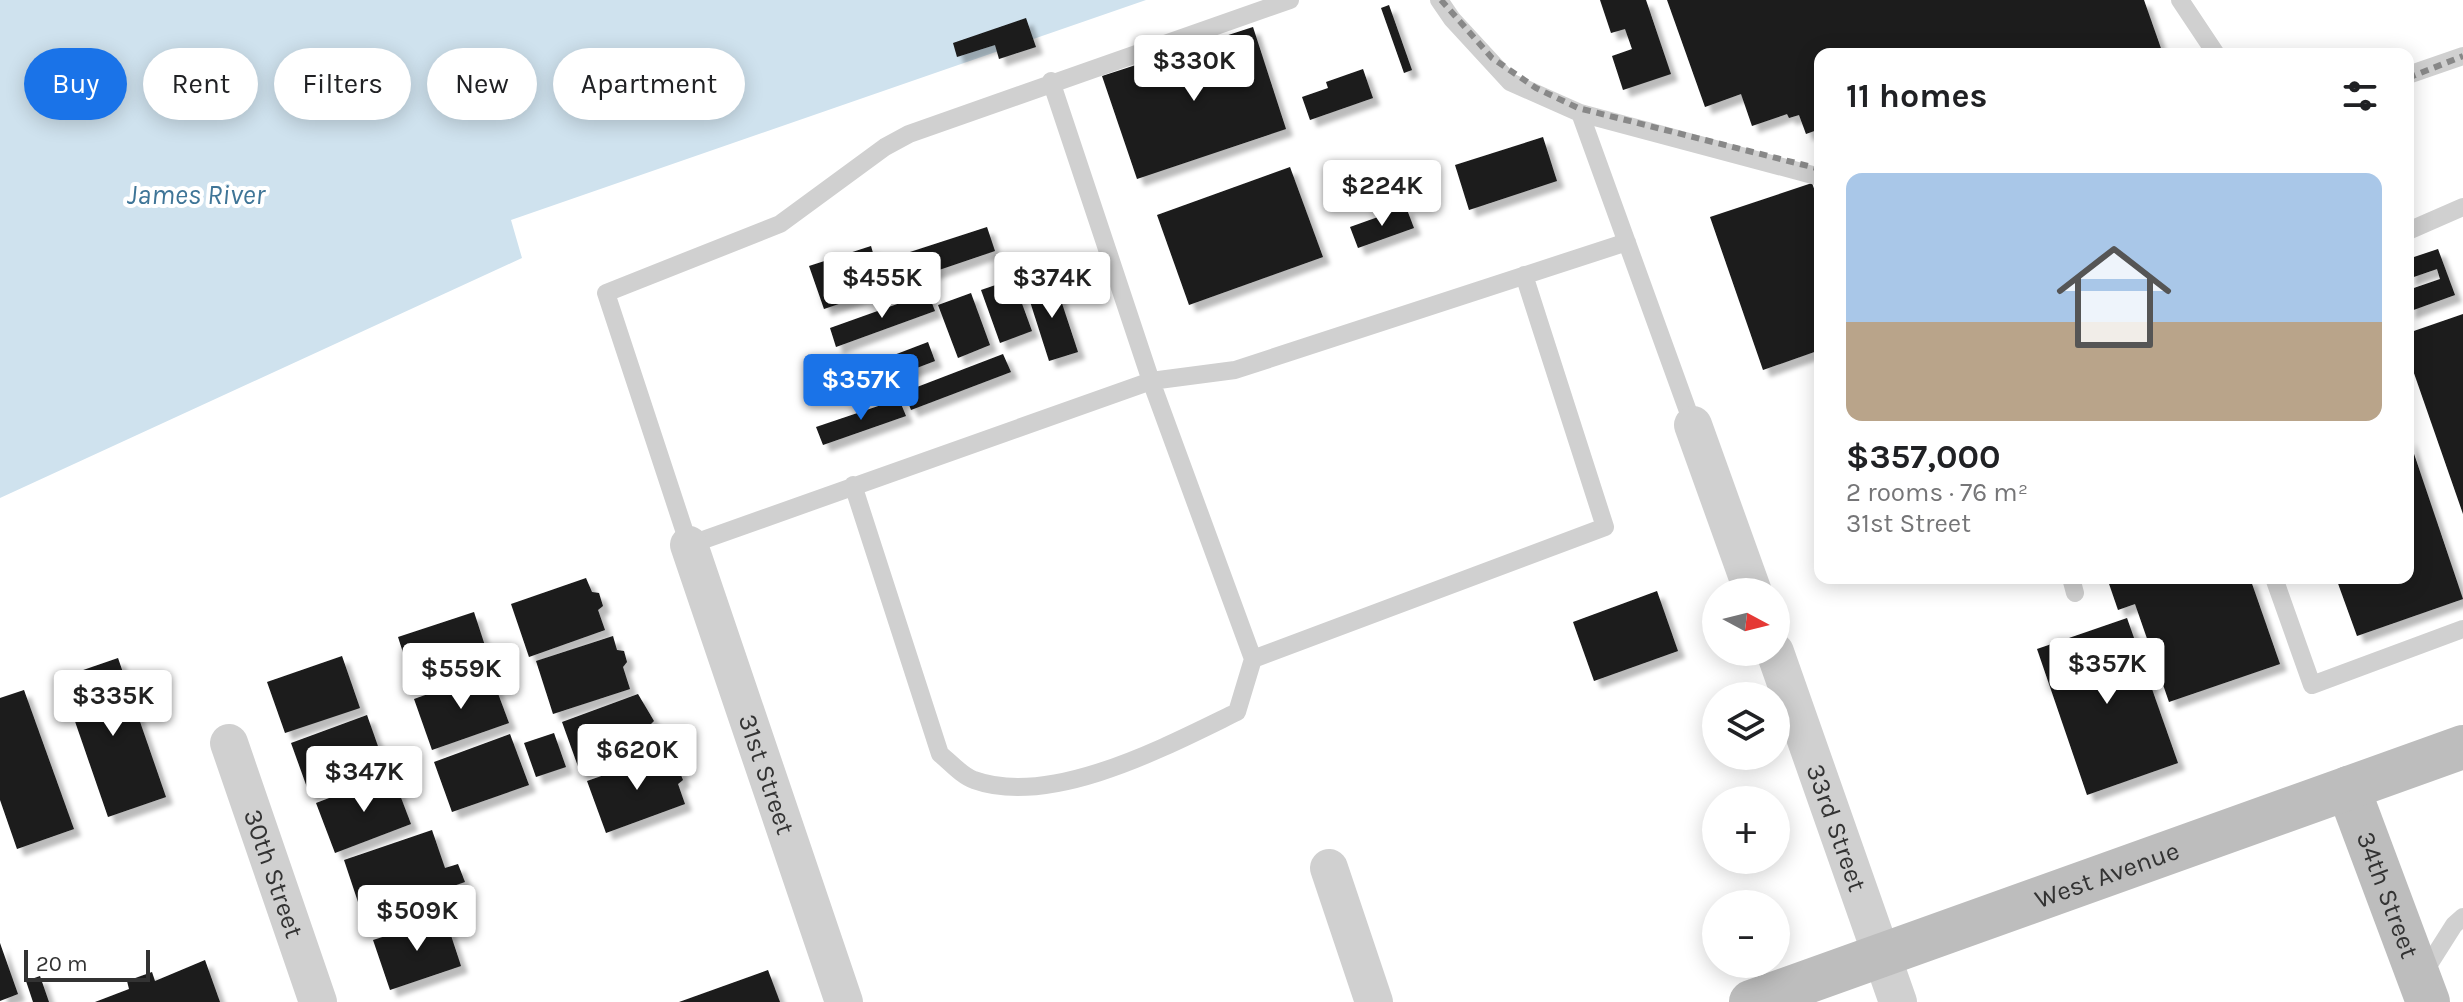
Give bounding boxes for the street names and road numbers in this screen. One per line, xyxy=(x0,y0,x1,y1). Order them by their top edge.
street label: 31st Street xyxy=(732,710,802,839)
street label: 33rd Street xyxy=(1800,760,1873,896)
street label: 30th Street xyxy=(237,805,310,942)
street label: 34th Street xyxy=(2350,827,2426,963)
street label: West Avenue xyxy=(2031,834,2183,915)

